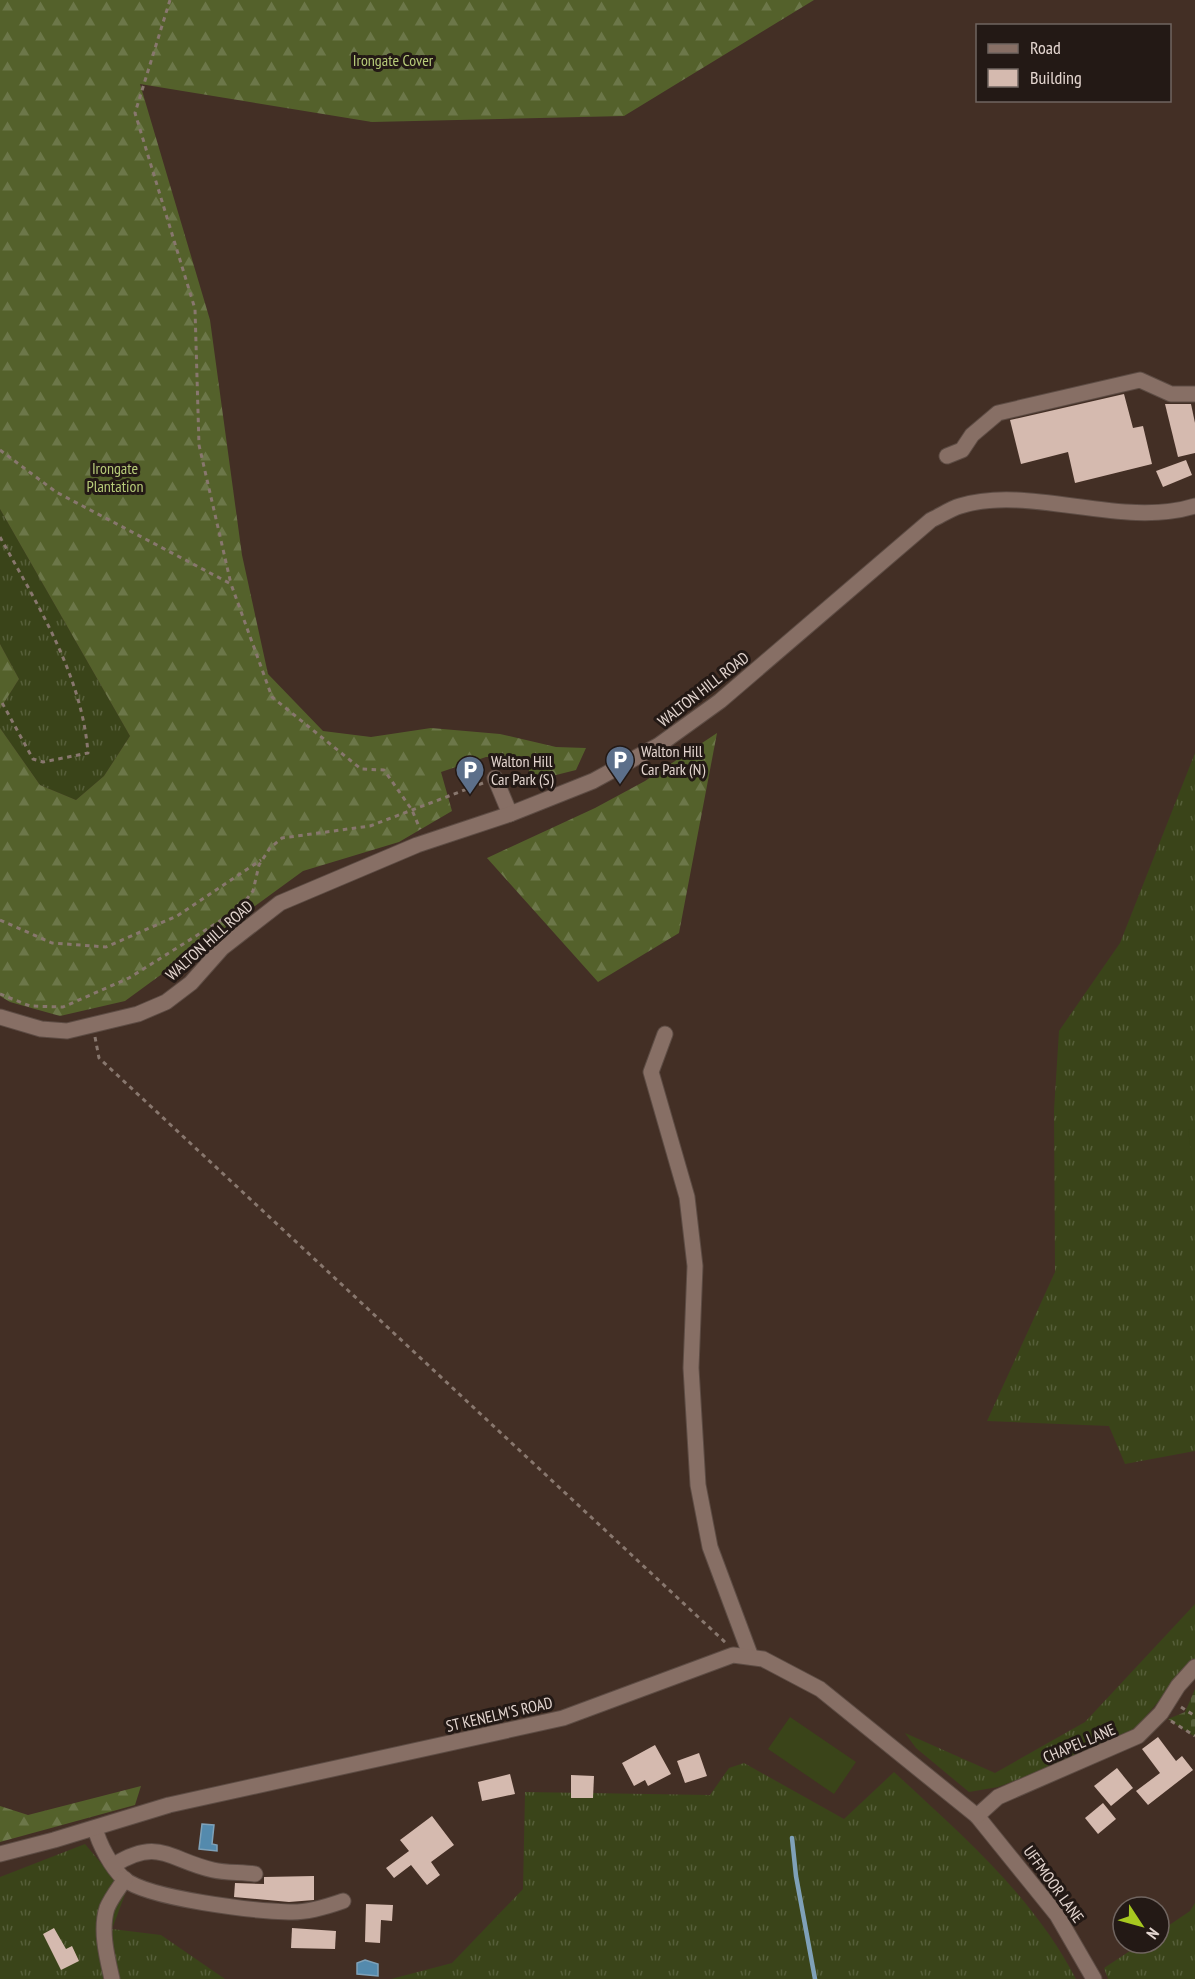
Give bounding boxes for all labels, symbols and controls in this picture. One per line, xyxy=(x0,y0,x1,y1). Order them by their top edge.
legend xyxy=(976,24,1171,102)
text: Road xyxy=(1030,36,1061,59)
park label: Irongate Cover xyxy=(353,50,434,70)
text: Building xyxy=(1030,66,1082,89)
park label: Irongate Plantation xyxy=(87,458,143,496)
street label: WALTON HILL ROAD xyxy=(653,647,753,731)
place label: Walton Hill Car Park (N) xyxy=(641,741,705,779)
parking icon: Walton Hill Car Park (N) xyxy=(604,744,636,786)
place label: Walton Hill Car Park (S) xyxy=(491,751,554,789)
parking icon: Walton Hill Car Park (S) xyxy=(454,754,486,796)
street label: WALTON HILL ROAD xyxy=(161,896,257,984)
street label: ST KENELM'S ROAD xyxy=(444,1692,554,1736)
street label: CHAPEL LANE xyxy=(1040,1719,1118,1767)
street label: UFFMOOR LANE xyxy=(1019,1842,1089,1926)
north arrow xyxy=(1111,1895,1171,1955)
text: N xyxy=(1143,1924,1164,1943)

